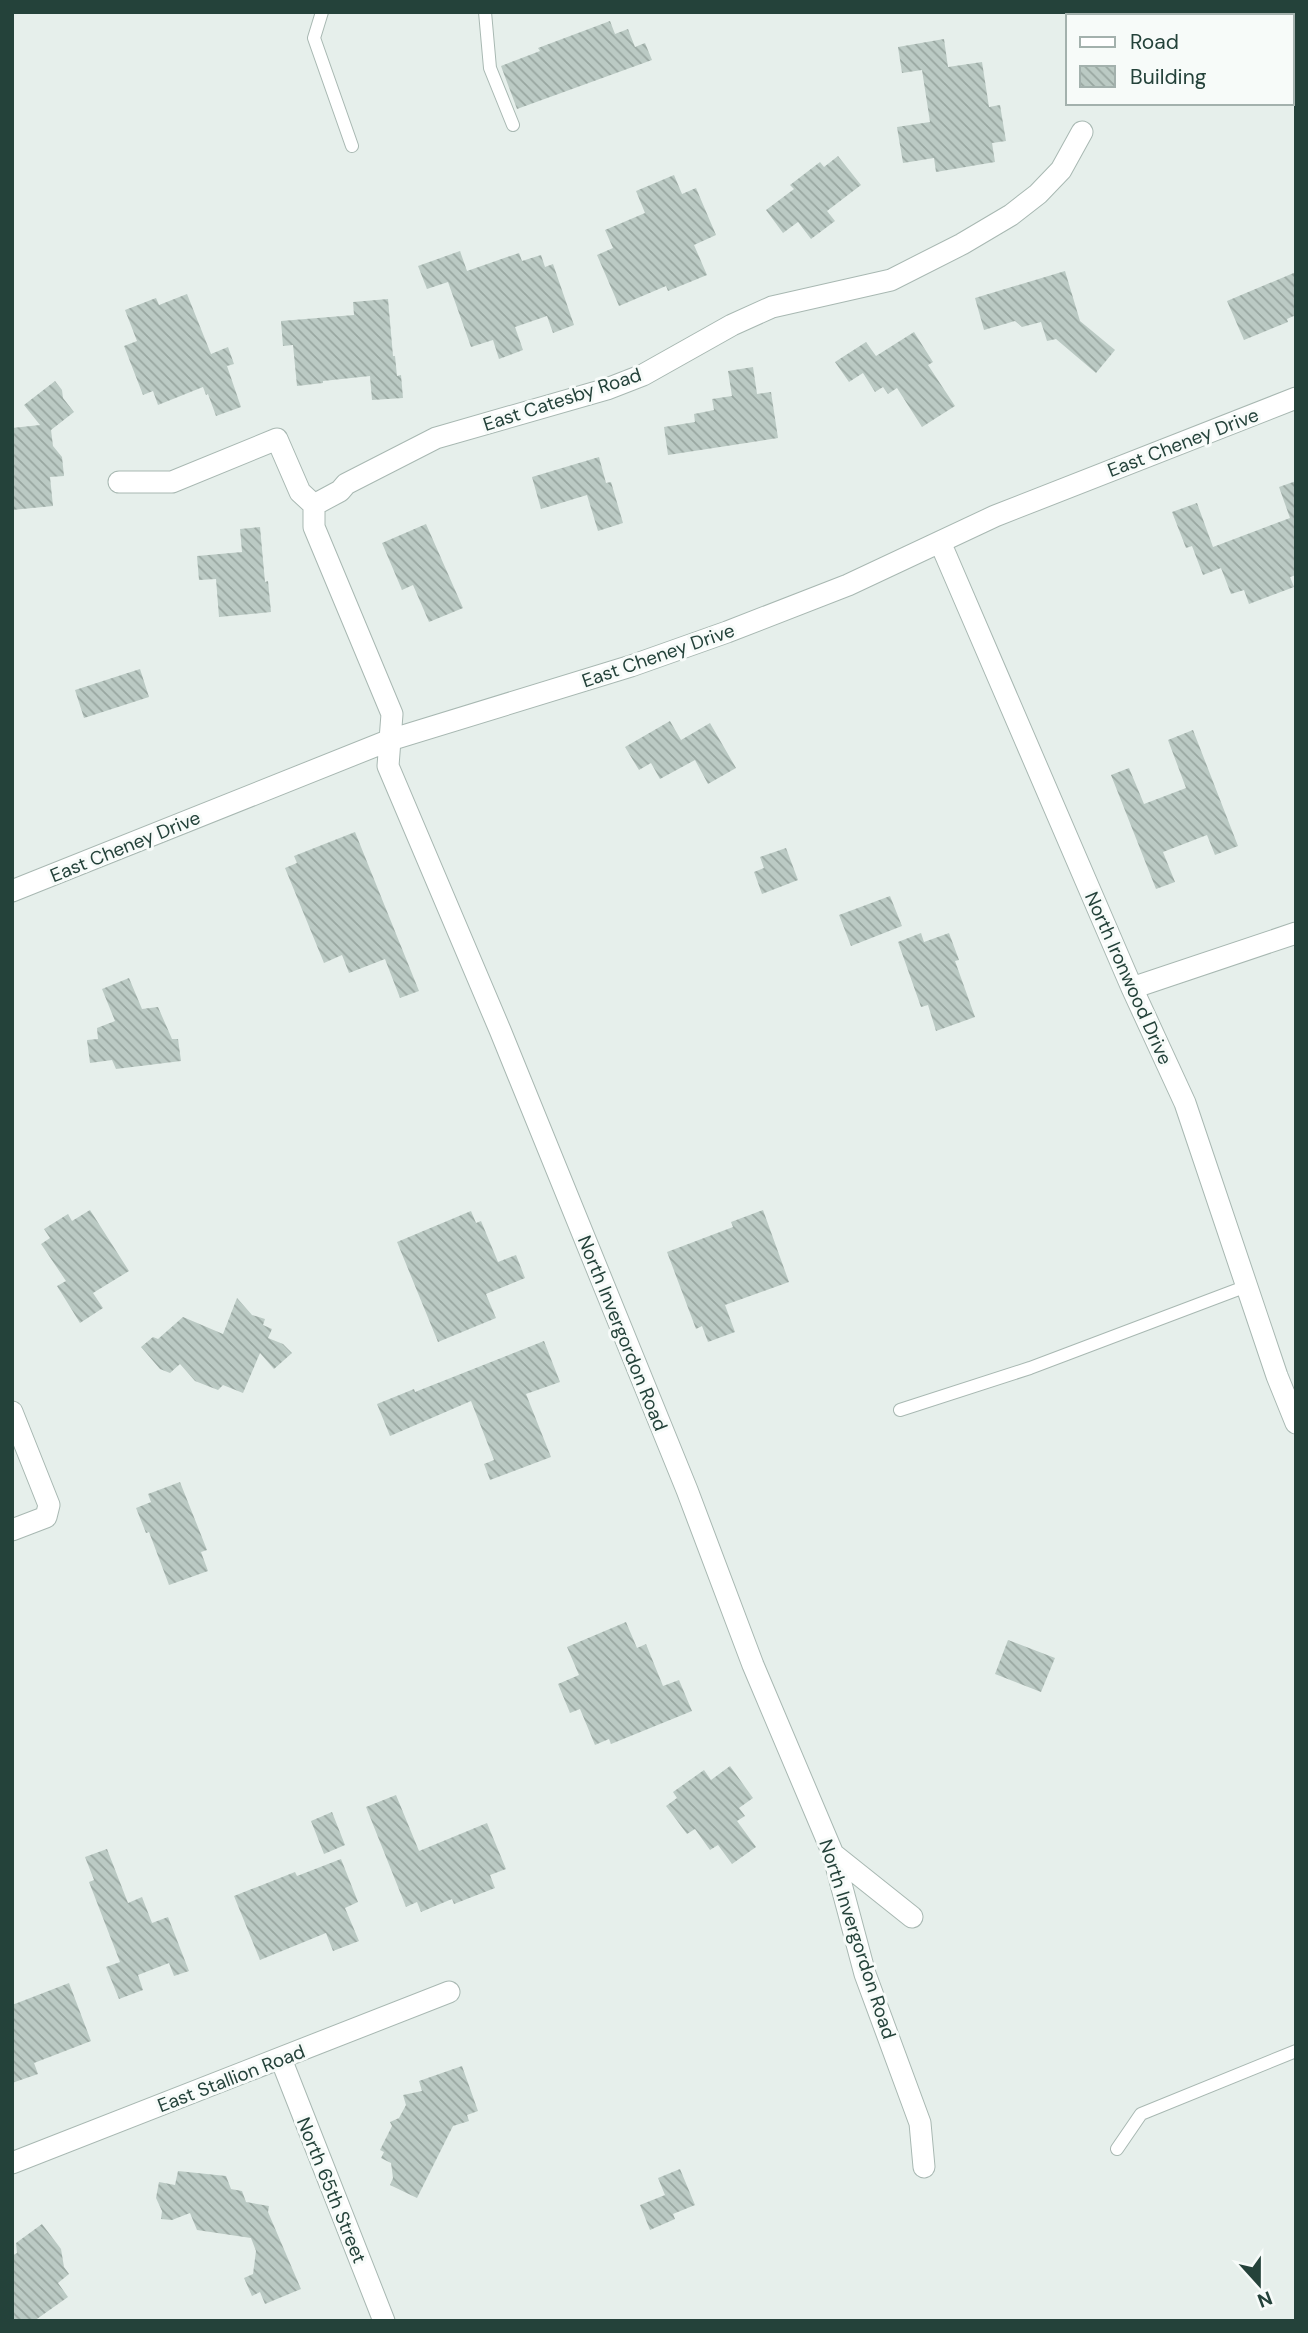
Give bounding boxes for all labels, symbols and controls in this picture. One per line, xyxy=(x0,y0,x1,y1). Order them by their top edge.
legend xyxy=(1066,14,1294,105)
text: Road xyxy=(1130,28,1179,56)
text: Building xyxy=(1130,63,1207,91)
street label: East Catesby Road xyxy=(480,362,644,437)
street label: East Cheney Drive xyxy=(1104,402,1262,483)
street label: East Cheney Drive xyxy=(578,618,738,693)
street label: East Cheney Drive xyxy=(46,805,204,888)
street label: North Ironwood Drive xyxy=(1079,888,1178,1069)
street label: North Invergordon Road xyxy=(572,1232,673,1435)
street label: North Invergordon Road xyxy=(813,1836,902,2042)
street label: East Stallion Road xyxy=(154,2039,308,2118)
street label: North 65th Street xyxy=(291,2114,372,2267)
north arrow xyxy=(1224,2249,1294,2319)
text: N xyxy=(1254,2285,1276,2314)

